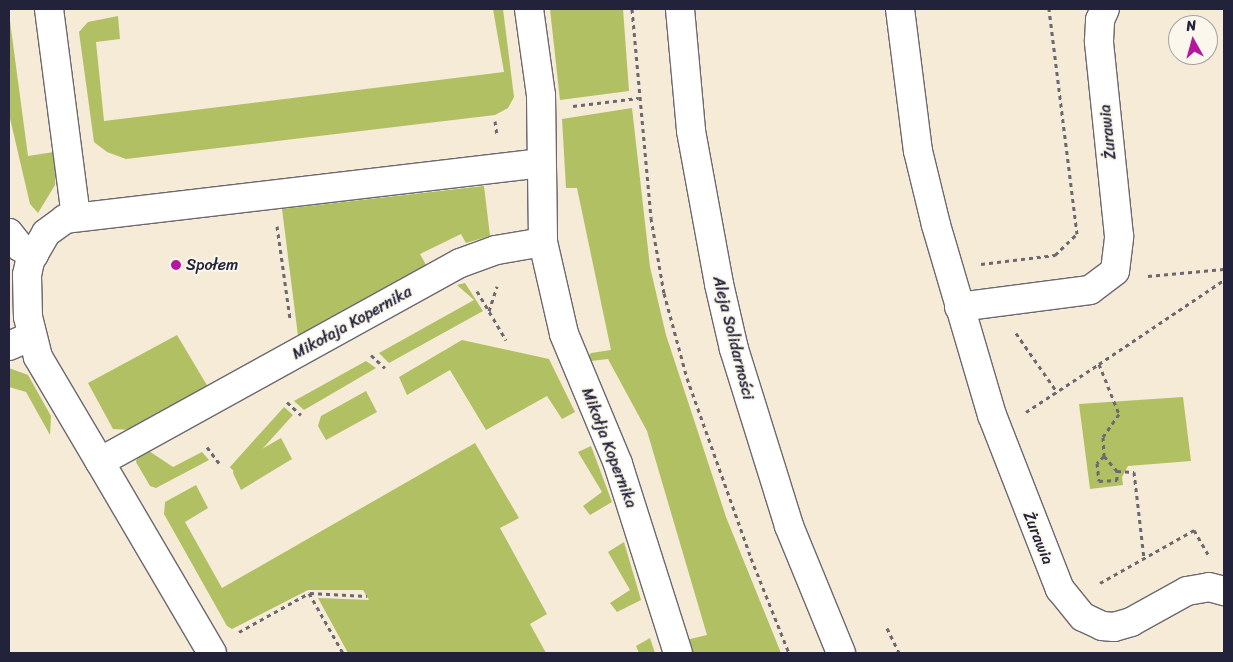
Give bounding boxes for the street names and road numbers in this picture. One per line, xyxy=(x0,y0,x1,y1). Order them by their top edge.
street label: Żurawia xyxy=(1096,103,1120,161)
street label: Aleja Solidarności xyxy=(708,274,758,402)
street label: Mikołaja Kopernika xyxy=(288,282,416,364)
street label: Mikołja Kopernika xyxy=(577,385,641,511)
street label: Żurawia xyxy=(1019,509,1057,567)

